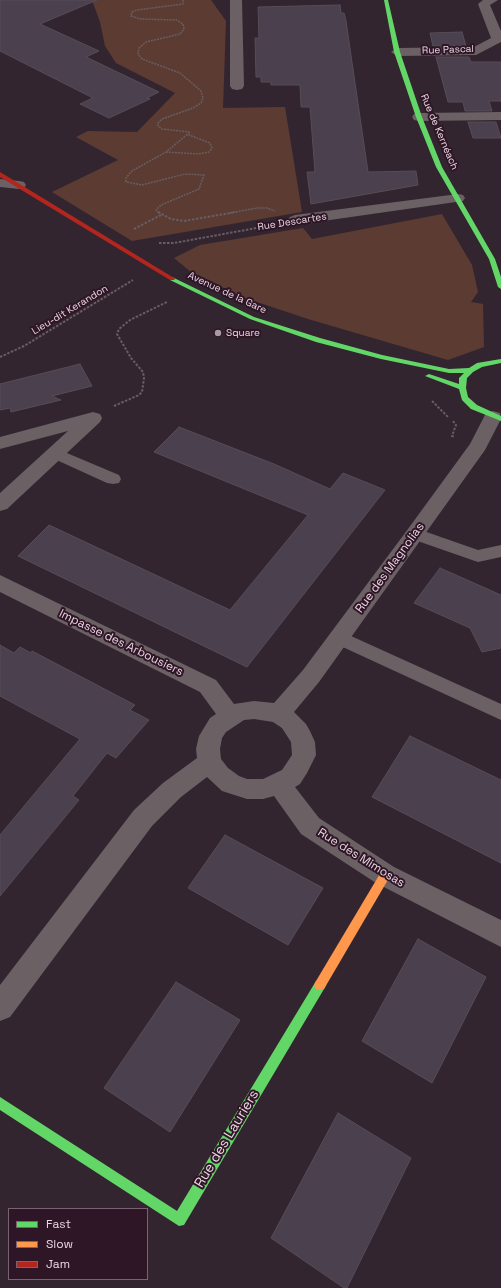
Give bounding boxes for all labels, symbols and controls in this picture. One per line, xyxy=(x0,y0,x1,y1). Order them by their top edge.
street label: Rue Pascal xyxy=(422,43,474,57)
street label: Rue de Kernéach xyxy=(418,92,460,172)
street label: Rue Descartes xyxy=(257,211,327,233)
street label: Avenue de la Gare xyxy=(186,270,268,316)
street label: Lieu-dit Kerandon xyxy=(30,283,110,337)
place label: Square xyxy=(226,327,260,339)
marker: Square xyxy=(213,328,223,338)
street label: Rue des Magnolias xyxy=(352,520,428,616)
street label: Impasse des Arbousiers xyxy=(56,607,186,679)
street label: Rue des Mimosas xyxy=(315,825,407,891)
street label: Rue des Lauriers xyxy=(191,1087,263,1191)
legend xyxy=(8,1208,148,1280)
text: Fast xyxy=(46,1216,71,1232)
text: Slow xyxy=(46,1236,73,1252)
text: Jam xyxy=(46,1256,70,1272)

